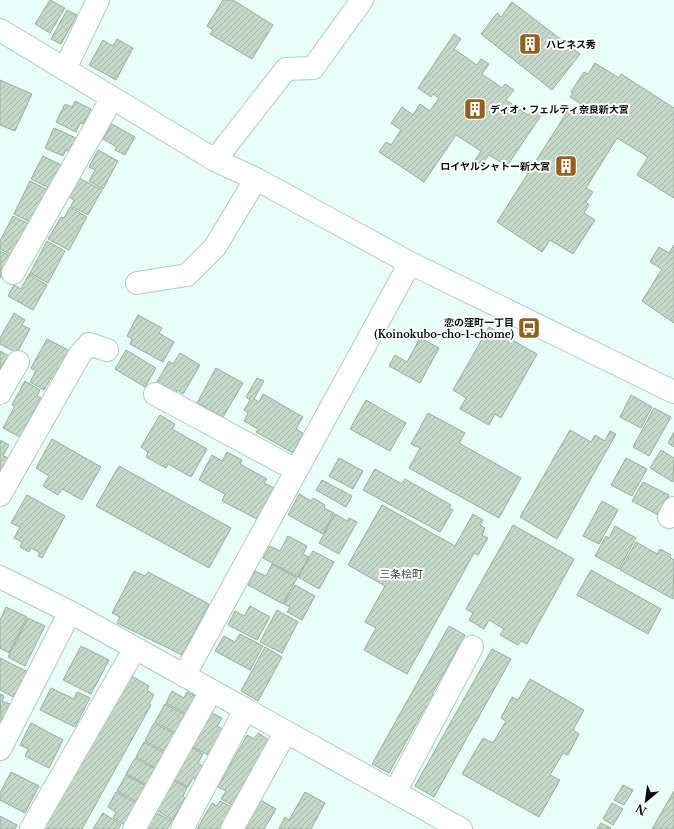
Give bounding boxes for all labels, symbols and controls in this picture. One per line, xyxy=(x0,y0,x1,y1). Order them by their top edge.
building icon: ハピネス秀 xyxy=(517,31,543,57)
place label: ハピネス秀 xyxy=(546,38,596,51)
building icon: ディオ・フェルティ奈良新大宮 xyxy=(462,96,488,122)
place label: ディオ・フェルティ奈良新大宮 xyxy=(490,103,629,116)
building icon: ロイヤルシャトー新大宮 xyxy=(553,153,579,179)
place label: ロイヤルシャトー新大宮 xyxy=(440,160,550,173)
bus stop icon: 恋の窪町一丁目 (Koinokubo-cho-1-chome) xyxy=(516,315,542,341)
place label: 恋の窪町一丁目 (Koinokubo-cho-1-chome) xyxy=(374,316,515,341)
district label: 三条桧町 xyxy=(379,567,423,581)
north arrow xyxy=(626,781,666,821)
text: N xyxy=(633,801,649,818)

